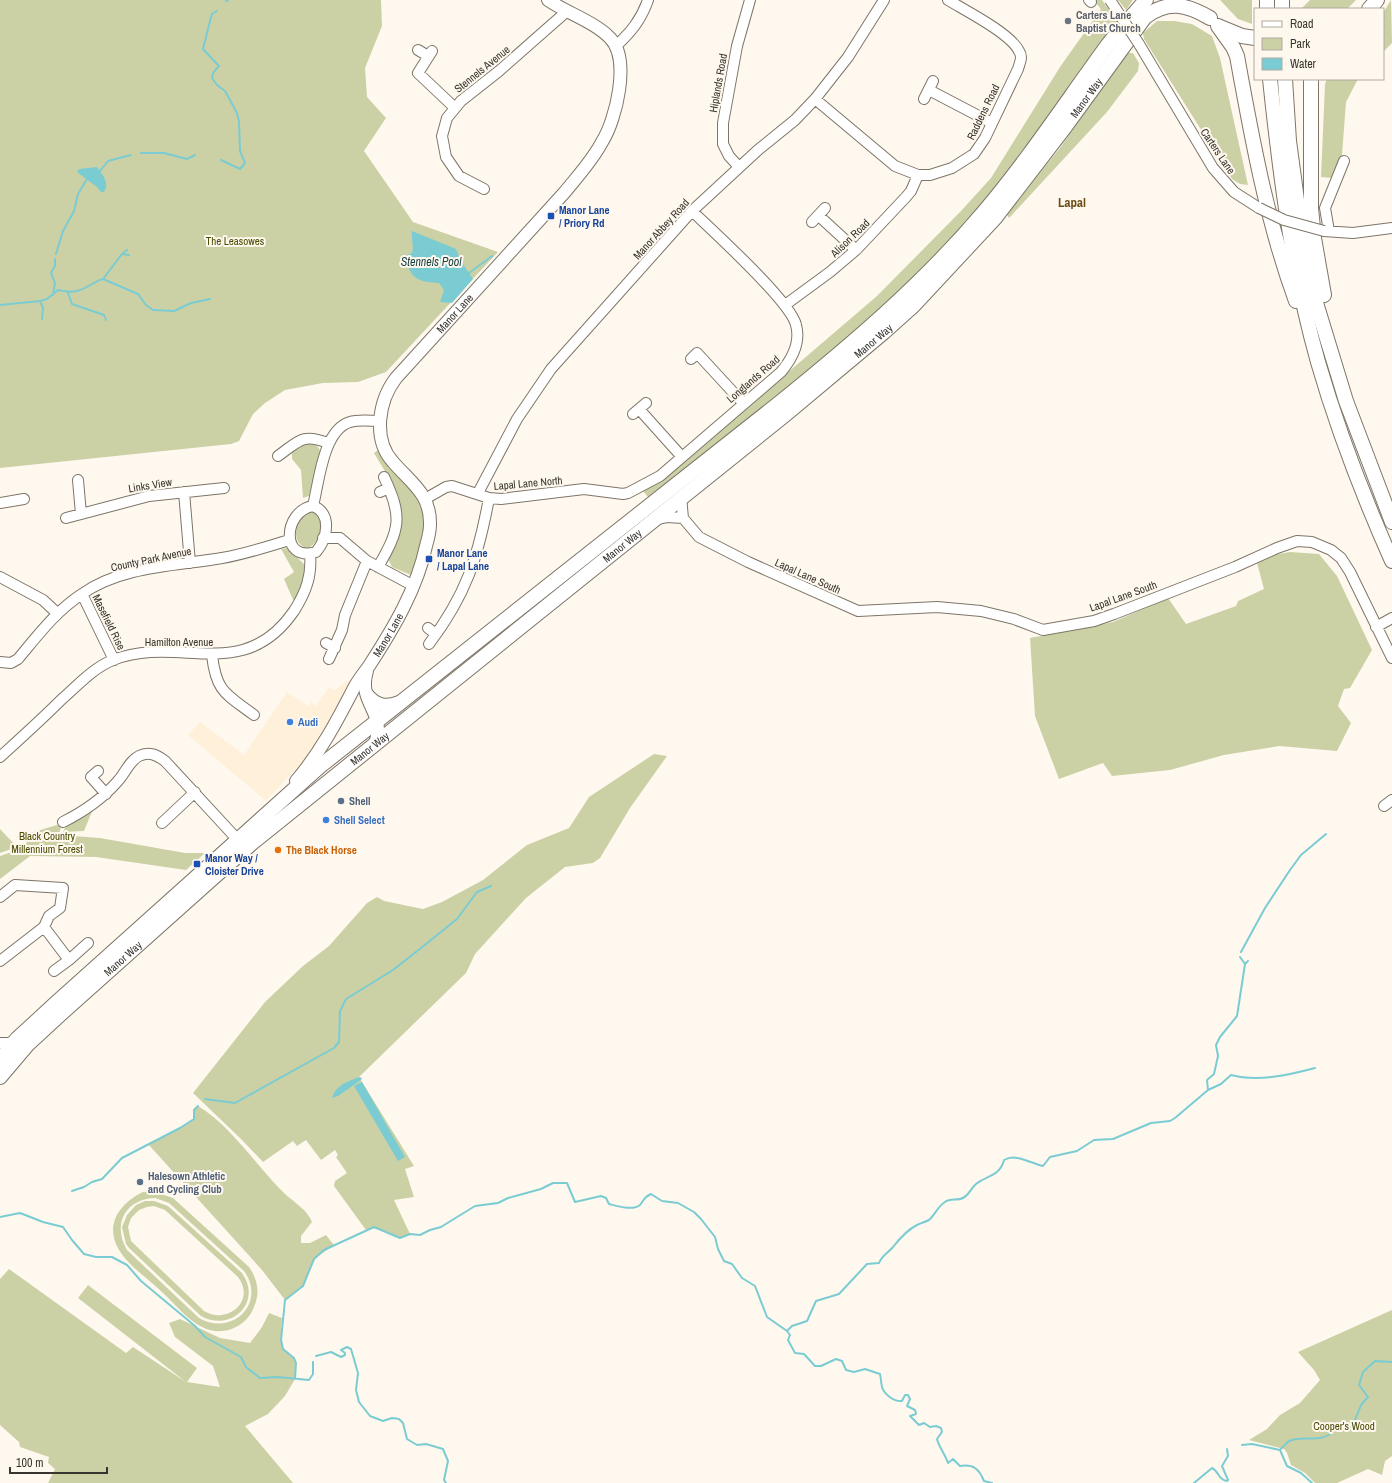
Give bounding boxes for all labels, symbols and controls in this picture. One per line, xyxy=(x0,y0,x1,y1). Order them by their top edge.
place label: Carters Lane Baptist Church xyxy=(1076,8,1141,35)
legend xyxy=(1254,8,1384,80)
marker: Carters Lane Baptist Church xyxy=(1063,16,1073,26)
text: Road xyxy=(1290,16,1314,32)
text: Park xyxy=(1290,36,1310,52)
street label: Stennels Avenue xyxy=(451,42,513,96)
street label: Hiplands Road xyxy=(706,52,730,114)
text: Water xyxy=(1290,56,1317,72)
street label: Manor Way xyxy=(1067,75,1106,121)
street label: Raddens Road xyxy=(964,82,1002,142)
street label: Carters Lane xyxy=(1198,125,1238,177)
district label: Lapal xyxy=(1058,194,1086,211)
street label: Manor Abbey Road xyxy=(630,196,692,262)
place label: Manor Lane / Priory Rd xyxy=(559,203,610,230)
marker: Manor Lane / Priory Rd xyxy=(546,211,556,221)
street label: Alison Road xyxy=(827,216,873,261)
park label: The Leasowes xyxy=(206,234,265,248)
water label: Stennels Pool xyxy=(401,254,462,270)
street label: Manor Lane xyxy=(433,291,476,336)
street label: Manor Way xyxy=(851,320,896,361)
street label: Longlands Road xyxy=(724,352,782,406)
street label: Lapal Lane North xyxy=(493,473,563,493)
street label: Links View xyxy=(127,475,173,495)
street label: Manor Way xyxy=(600,526,645,565)
street label: County Park Avenue xyxy=(109,544,193,574)
place label: Manor Lane / Lapal Lane xyxy=(437,546,489,573)
marker: Manor Lane / Lapal Lane xyxy=(424,554,434,564)
street label: Lapal Lane South xyxy=(773,555,843,597)
street label: Lapal Lane South xyxy=(1087,577,1159,615)
street label: Masefield Rise xyxy=(90,592,128,652)
street label: Manor Lane xyxy=(370,611,406,659)
street label: Hamilton Avenue xyxy=(145,635,213,649)
place label: Audi xyxy=(298,715,318,729)
marker: Audi xyxy=(285,717,295,727)
street label: Manor Way xyxy=(347,728,392,768)
place label: Shell xyxy=(349,794,371,808)
marker: Shell xyxy=(336,796,346,806)
place label: Shell Select xyxy=(334,813,385,827)
marker: Shell Select xyxy=(321,815,331,825)
park label: Black Country Millennium Forest xyxy=(11,829,83,856)
place label: The Black Horse xyxy=(286,843,357,857)
marker: The Black Horse xyxy=(273,845,283,855)
place label: Manor Way / Cloister Drive xyxy=(205,851,264,878)
marker: Manor Way / Cloister Drive xyxy=(192,859,202,869)
street label: Manor Way xyxy=(101,938,145,979)
place label: Halesown Athletic and Cycling Club xyxy=(148,1169,225,1196)
marker: Halesown Athletic and Cycling Club xyxy=(135,1177,145,1187)
park label: Cooper's Wood xyxy=(1313,1419,1375,1433)
scale bar xyxy=(10,1449,107,1475)
text: 100 m xyxy=(16,1455,43,1471)

